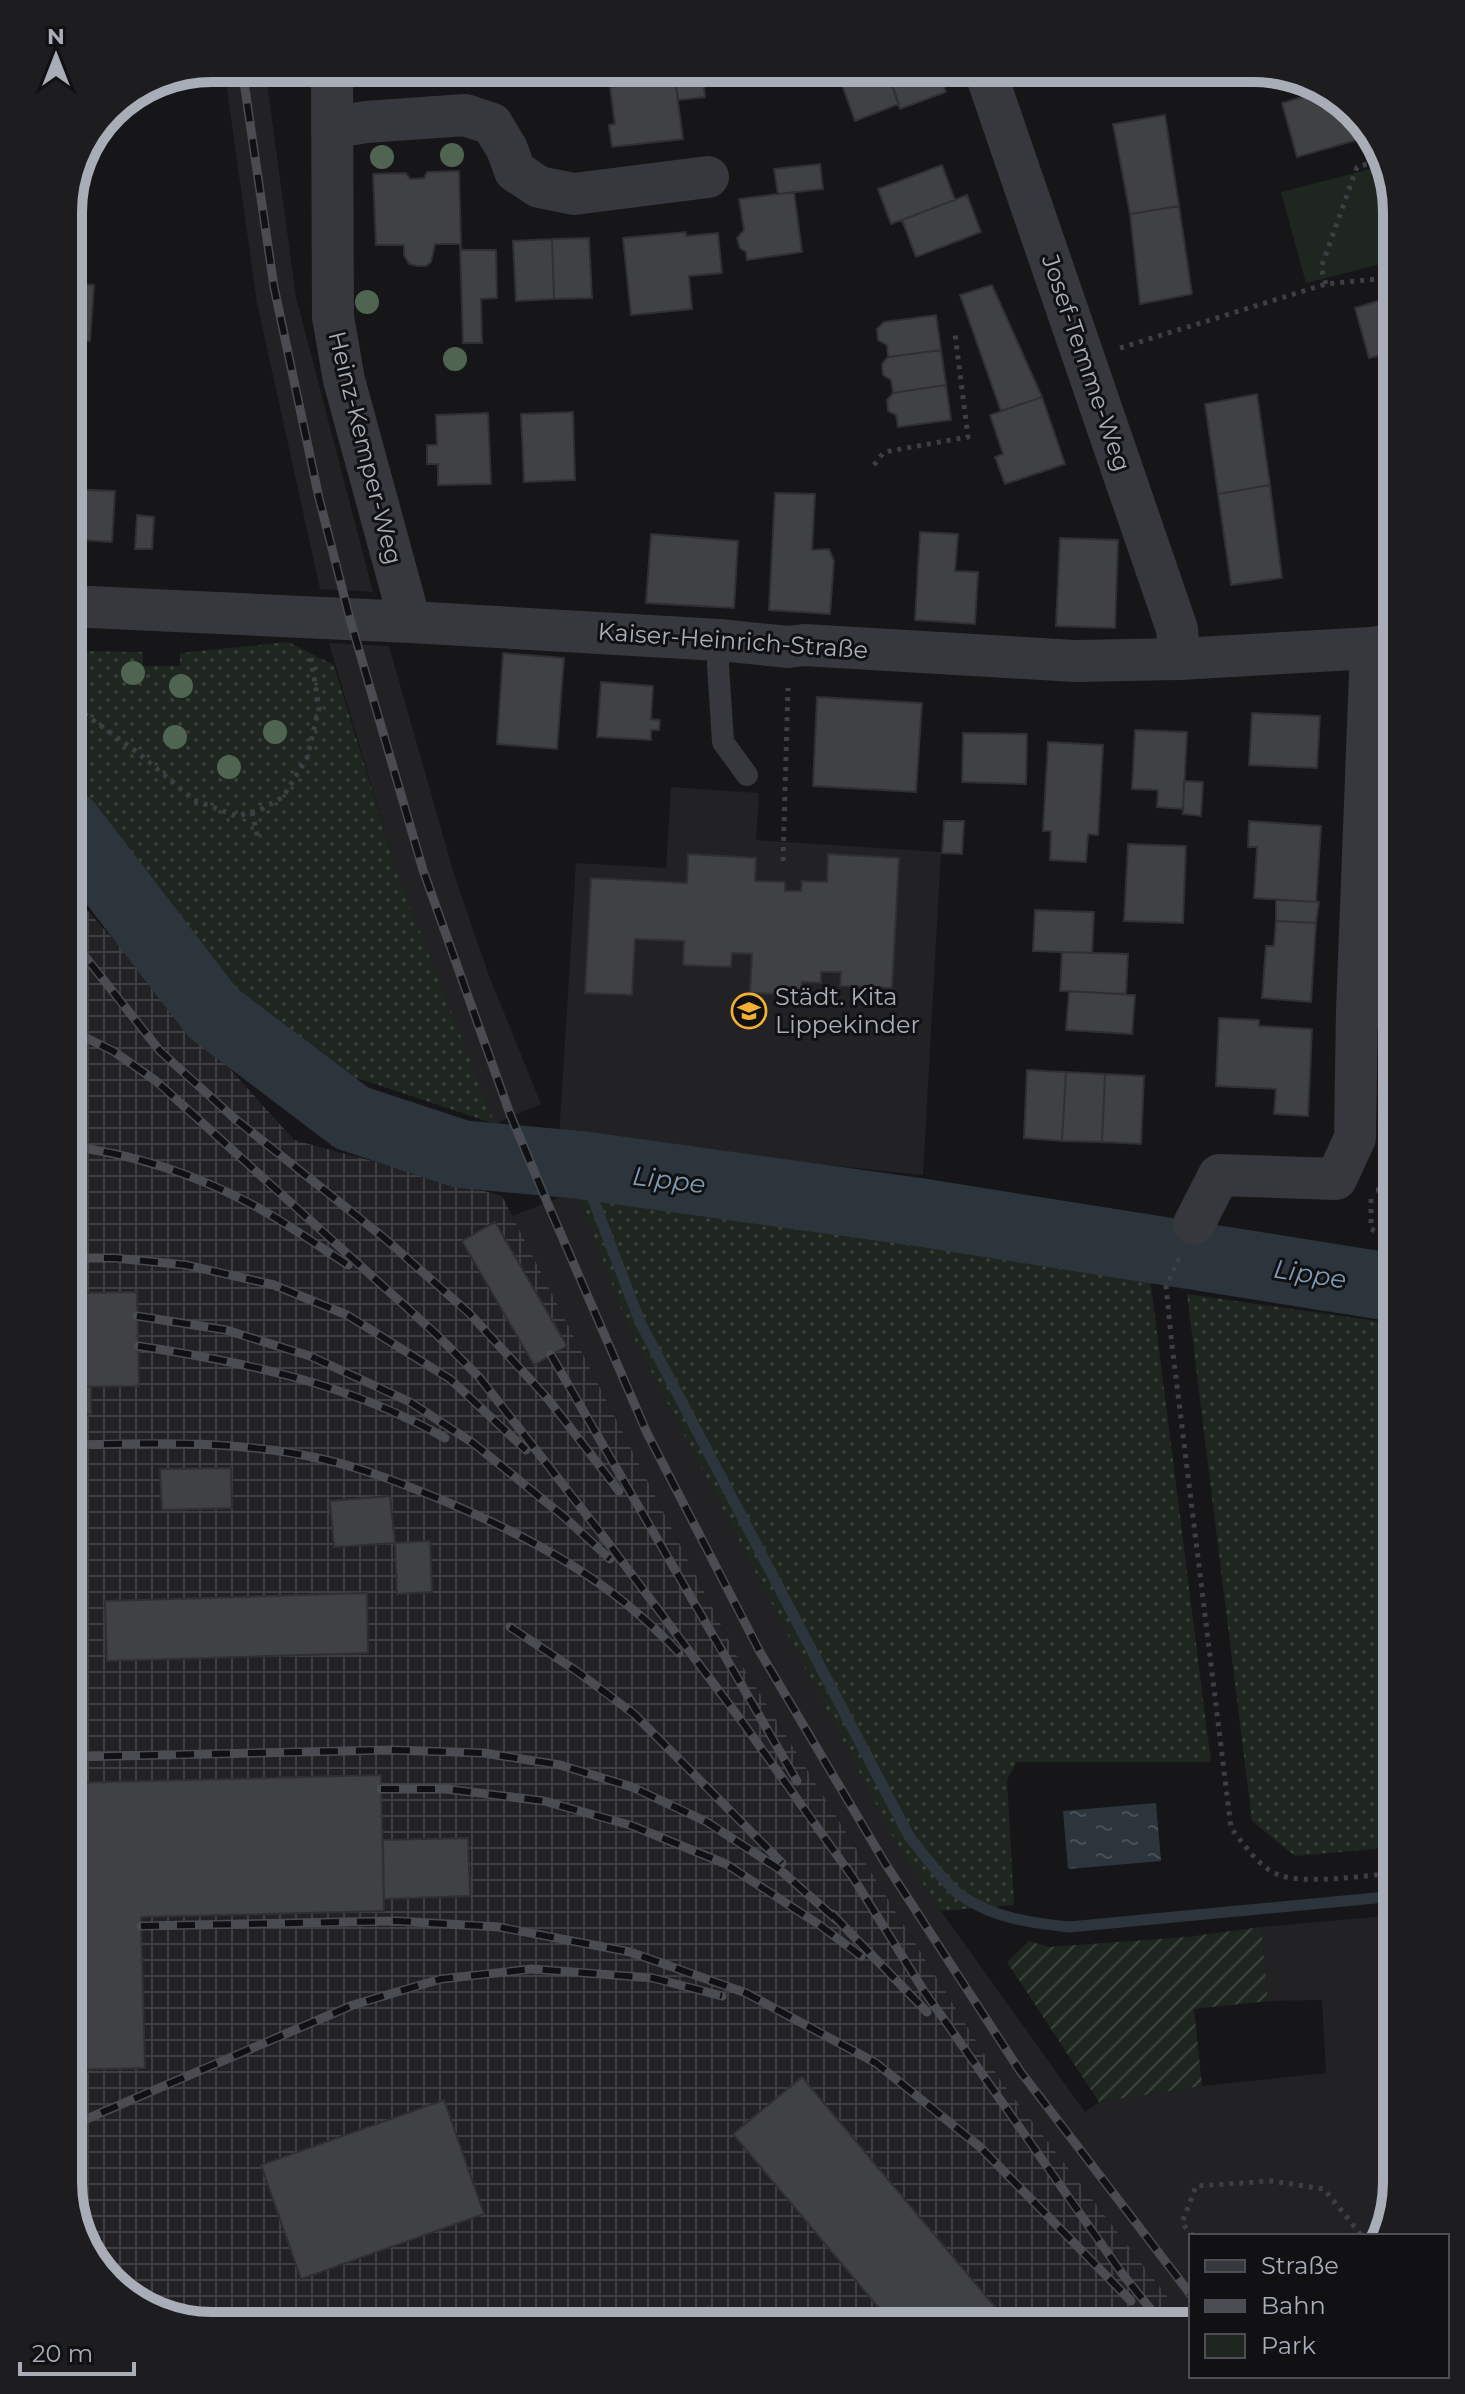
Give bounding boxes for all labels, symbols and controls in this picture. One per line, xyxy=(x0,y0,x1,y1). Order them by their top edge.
north arrow xyxy=(16,16,96,96)
text: N xyxy=(47,23,65,50)
street label: Josef-Temme-Weg xyxy=(1035,250,1137,475)
street label: Heinz-Kemper-Weg xyxy=(322,328,408,567)
street label: Kaiser-Heinrich-Straße xyxy=(597,617,869,664)
place label: Städt. Kita Lippekinder xyxy=(775,982,920,1039)
school or university icon: Städt. Kita Lippekinder xyxy=(730,992,768,1030)
water label: Lippe xyxy=(631,1160,707,1200)
water label: Lippe xyxy=(1271,1252,1349,1296)
legend xyxy=(1189,2234,1449,2378)
text: Straße xyxy=(1261,2251,1339,2280)
text: Bahn xyxy=(1261,2291,1326,2320)
scale bar xyxy=(20,2326,134,2376)
text: Park xyxy=(1261,2331,1316,2360)
text: 20 m xyxy=(32,2339,93,2368)

